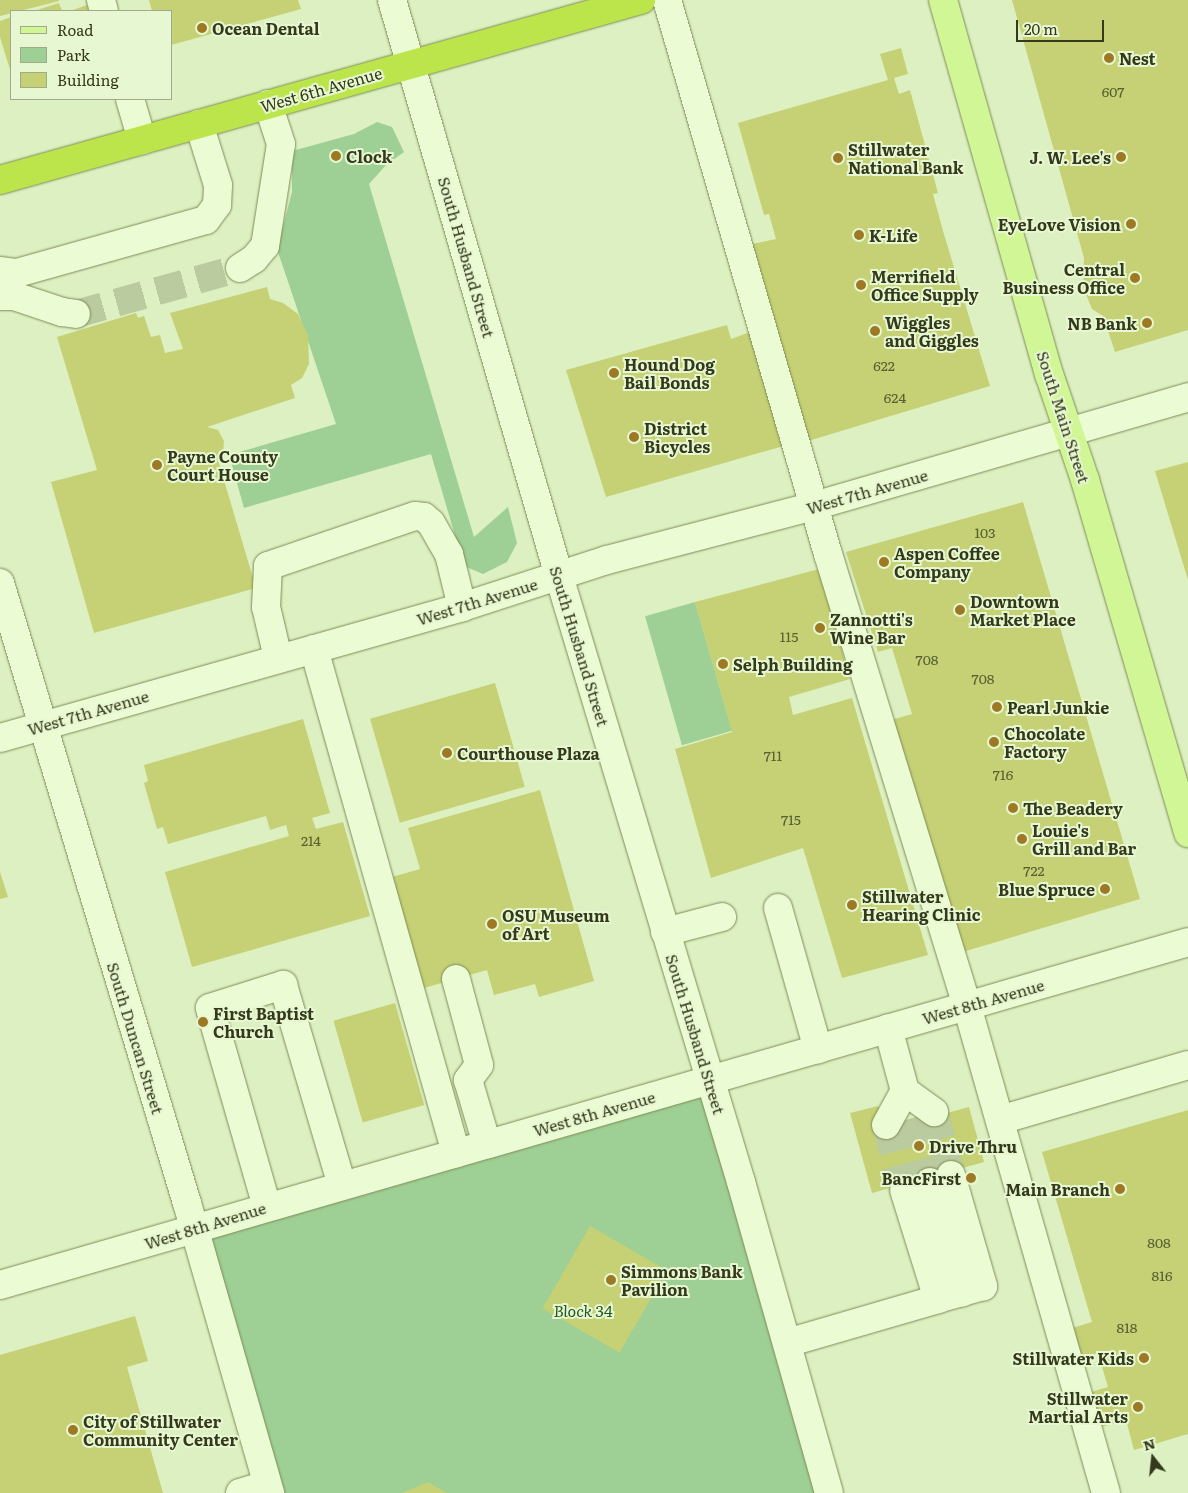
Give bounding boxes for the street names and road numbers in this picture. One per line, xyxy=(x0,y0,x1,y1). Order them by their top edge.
street label: West 6th Avenue xyxy=(258,62,384,116)
street label: South Husband Street xyxy=(435,174,499,340)
street label: South Main Street xyxy=(1034,348,1094,486)
street label: West 7th Avenue xyxy=(804,464,930,518)
street label: South Husband Street xyxy=(546,564,614,728)
street label: West 7th Avenue xyxy=(414,573,540,629)
street label: West 7th Avenue xyxy=(25,685,151,739)
street label: South Husband Street xyxy=(662,952,730,1116)
street label: South Duncan Street xyxy=(104,960,168,1116)
street label: West 8th Avenue xyxy=(920,974,1046,1028)
street label: West 8th Avenue xyxy=(531,1086,657,1140)
street label: West 8th Avenue xyxy=(142,1197,268,1253)

